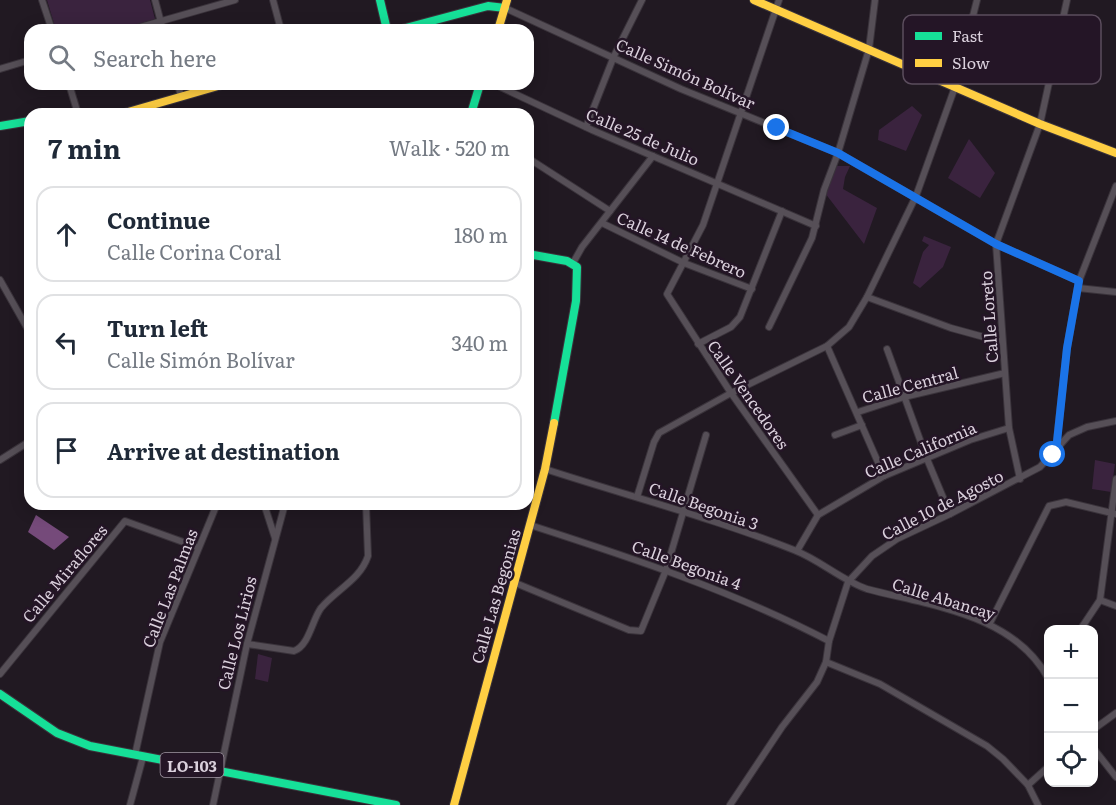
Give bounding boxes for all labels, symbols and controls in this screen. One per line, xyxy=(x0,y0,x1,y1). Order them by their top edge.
legend xyxy=(903,15,1101,84)
text: Fast xyxy=(952,23,984,47)
search box xyxy=(24,24,534,90)
street label: Calle Simón Bolívar xyxy=(613,31,760,115)
icon: search xyxy=(45,41,78,74)
text: Search here xyxy=(93,41,216,74)
text: Slow xyxy=(952,50,990,74)
street label: Calle 25 de Julio xyxy=(583,101,703,171)
route end xyxy=(763,114,789,140)
text: 7 min xyxy=(48,128,121,167)
text: Walk · 520 m xyxy=(389,132,510,162)
text: Continue xyxy=(107,203,210,236)
street label: Calle 14 de Febrero xyxy=(613,205,751,283)
icon: ahead xyxy=(50,218,83,251)
text: 180 m xyxy=(454,219,508,249)
text: Calle Corina Coral xyxy=(107,236,281,266)
street label: Calle Loreto xyxy=(973,270,1003,364)
text: Turn left xyxy=(107,311,208,344)
icon: left xyxy=(50,326,83,359)
text: 340 m xyxy=(451,327,508,357)
street label: Calle Vencedores xyxy=(702,335,796,453)
text: Calle Simón Bolívar xyxy=(107,344,295,374)
street label: Calle Central xyxy=(859,360,961,408)
street label: Calle California xyxy=(860,414,980,483)
icon: arrive xyxy=(50,434,83,467)
text: Arrive at destination xyxy=(107,434,340,467)
route start xyxy=(1039,441,1065,467)
street label: Calle 10 de Agosto xyxy=(877,463,1007,545)
street label: Calle Begonia 3 xyxy=(646,475,762,535)
street label: Calle Miraflores xyxy=(16,519,112,627)
street label: Calle Las Palmas xyxy=(135,525,203,651)
street label: Calle Las Begonias xyxy=(464,526,526,666)
street label: Calle Begonia 4 xyxy=(629,533,745,595)
street label: Calle Abancay xyxy=(889,571,999,625)
street label: Calle Los Lirios xyxy=(210,574,262,692)
map controls xyxy=(1044,625,1098,787)
button: + xyxy=(1044,625,1098,679)
button: − xyxy=(1044,679,1098,733)
button: locate xyxy=(1044,733,1098,787)
road number: LO-103 xyxy=(160,753,224,777)

